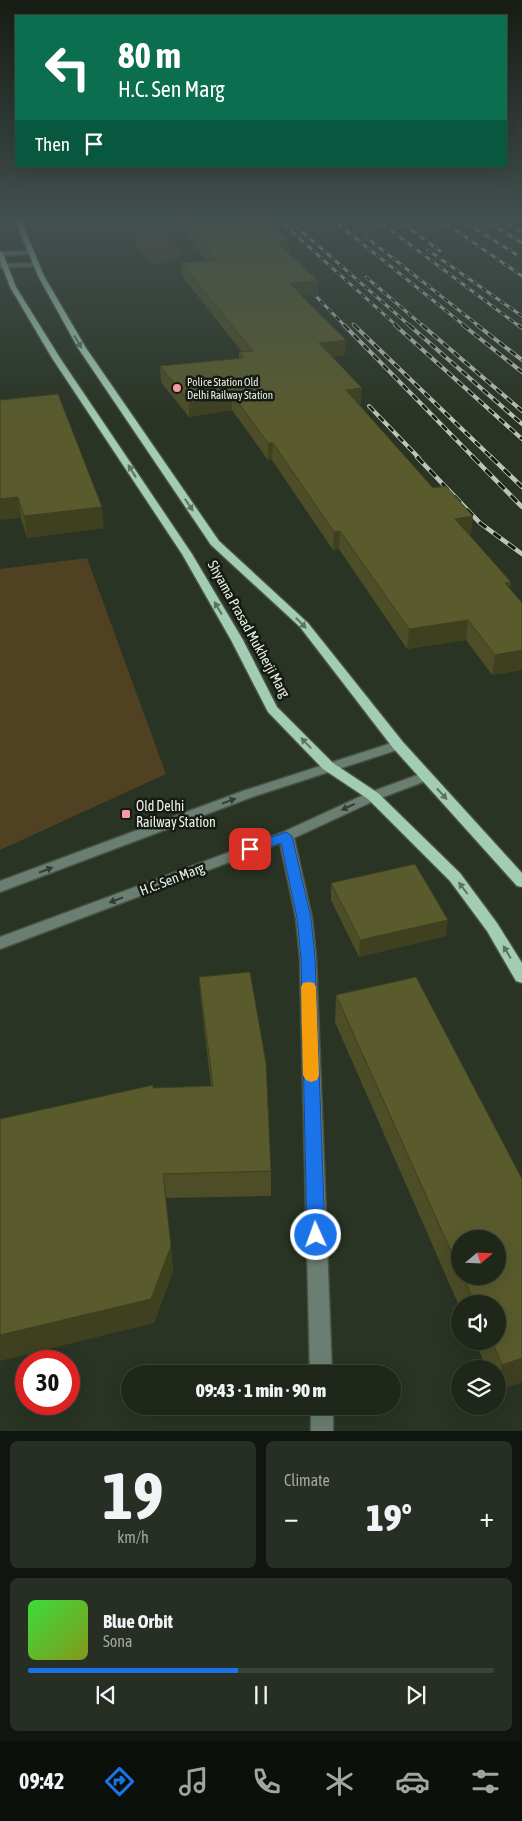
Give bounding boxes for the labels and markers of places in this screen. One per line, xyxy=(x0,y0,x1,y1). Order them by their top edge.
place label: Police Station Old Delhi Railway Station xyxy=(187,376,273,401)
marker: Police Station Old Delhi Railway Station xyxy=(171,382,183,394)
place label: Old Delhi Railway Station xyxy=(136,798,216,830)
marker: Old Delhi Railway Station xyxy=(120,808,132,820)
pin xyxy=(229,828,271,870)

